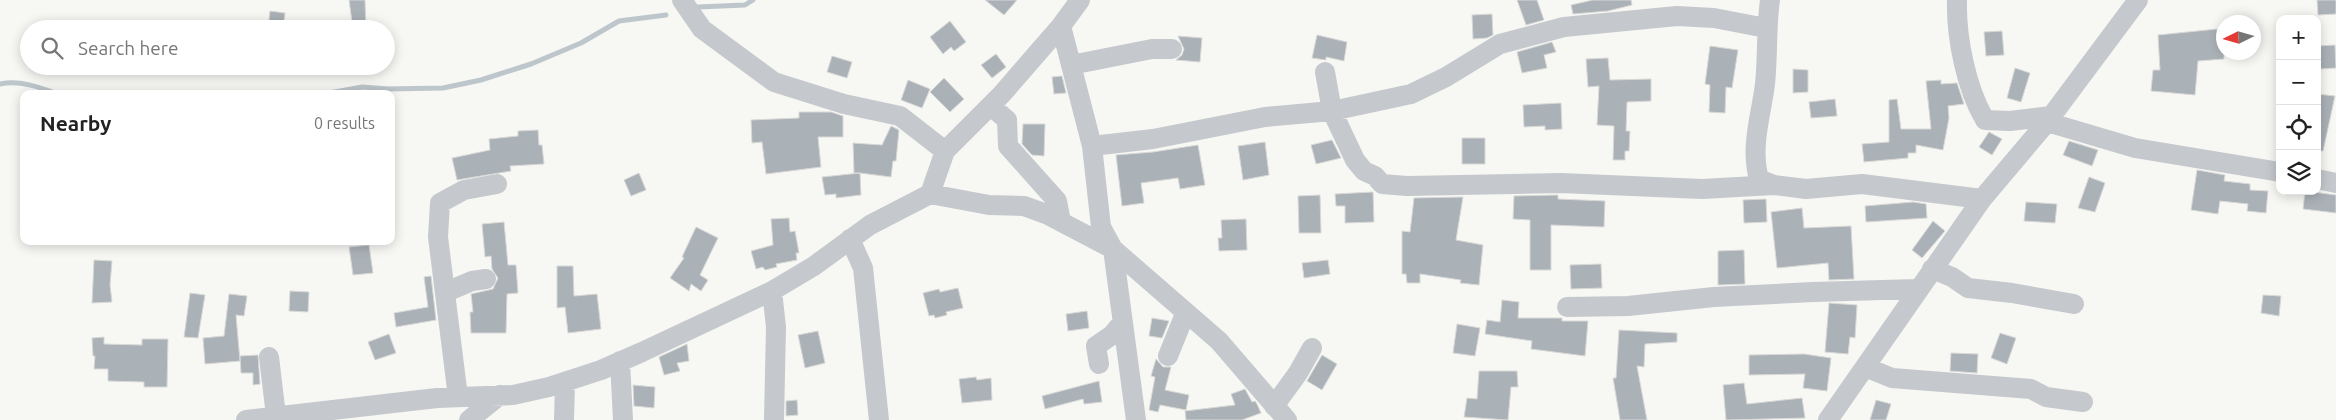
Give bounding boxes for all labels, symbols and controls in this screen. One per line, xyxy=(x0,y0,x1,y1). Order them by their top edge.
north arrow xyxy=(2216,15,2261,60)
map controls xyxy=(2276,15,2321,195)
button: + xyxy=(2276,15,2321,60)
search box xyxy=(20,20,395,75)
icon: search xyxy=(38,34,66,62)
text: Search here xyxy=(78,37,178,59)
button: − xyxy=(2276,60,2321,105)
button: locate xyxy=(2276,105,2321,150)
text: Nearby xyxy=(40,111,111,135)
text: 0 results xyxy=(314,114,375,132)
button: layers xyxy=(2276,150,2321,195)

